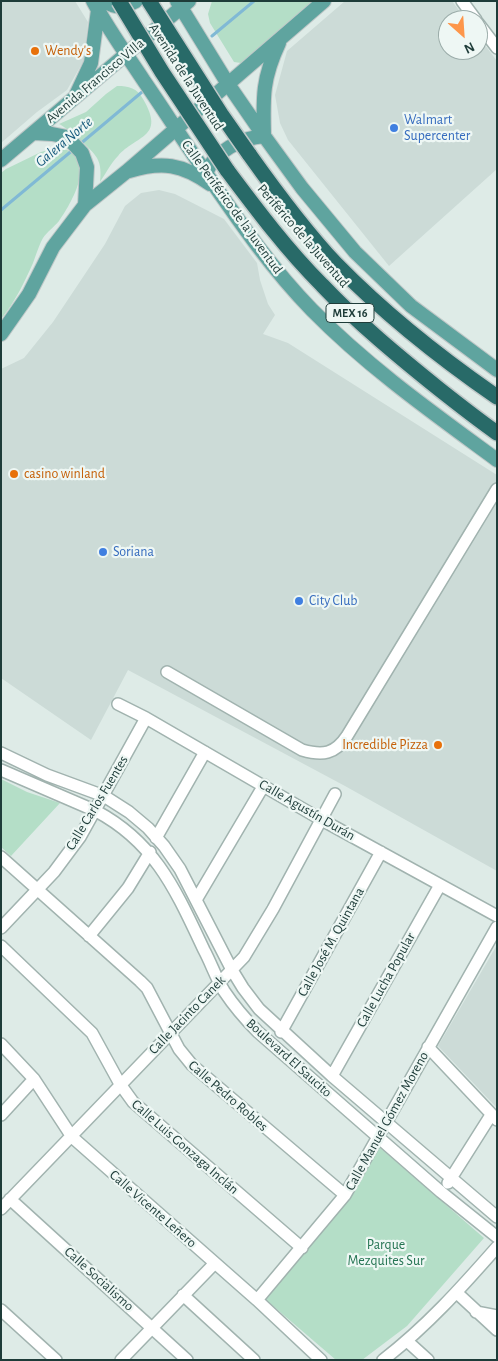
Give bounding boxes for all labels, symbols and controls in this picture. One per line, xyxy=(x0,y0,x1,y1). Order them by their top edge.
north arrow xyxy=(438,10,488,60)
street label: Avenida de la Juventud xyxy=(145,20,227,134)
street label: Avenida Francisco Villa xyxy=(42,35,148,127)
text: N xyxy=(462,39,477,56)
place label: Wendy's xyxy=(45,43,91,59)
marker: Wendy's xyxy=(29,45,41,57)
place label: Walmart Supercenter xyxy=(404,112,470,144)
water label: Galera Norte xyxy=(32,113,96,171)
marker: Walmart Supercenter xyxy=(388,122,400,134)
street label: Calle Periférico de la Juventud xyxy=(178,137,286,277)
street label: Periférico de la Juventud xyxy=(253,181,353,291)
road number: MEX 16 xyxy=(326,304,374,322)
place label: casino winland xyxy=(24,466,105,482)
marker: casino winland xyxy=(8,468,20,480)
place label: Soriana xyxy=(113,544,154,560)
marker: Soriana xyxy=(97,546,109,558)
place label: City Club xyxy=(309,593,357,609)
marker: City Club xyxy=(293,595,305,607)
place label: Incredible Pizza xyxy=(342,737,428,753)
marker: Incredible Pizza xyxy=(432,739,444,751)
street label: Calle Carlos Fuentes xyxy=(62,753,132,853)
street label: Calle Agustín Durán xyxy=(256,776,358,844)
street label: Calle José M. Quintana xyxy=(294,885,368,999)
street label: Calle Lucha Popular xyxy=(353,930,419,1030)
street label: Calle Jacinto Canek xyxy=(145,972,229,1058)
street label: Boulevard El Saucito xyxy=(243,1015,335,1101)
street label: Calle Manuel Gómez Moreno xyxy=(342,1049,432,1193)
street label: Calle Pedro Robles xyxy=(185,1057,271,1135)
street label: Calle Luis Gonzaga Inclán xyxy=(128,1096,242,1198)
street label: Calle Vicente Leñero xyxy=(106,1167,200,1251)
park label: Parque Mezquites Sur xyxy=(348,1237,424,1270)
street label: Calle Socialismo xyxy=(61,1243,137,1315)

